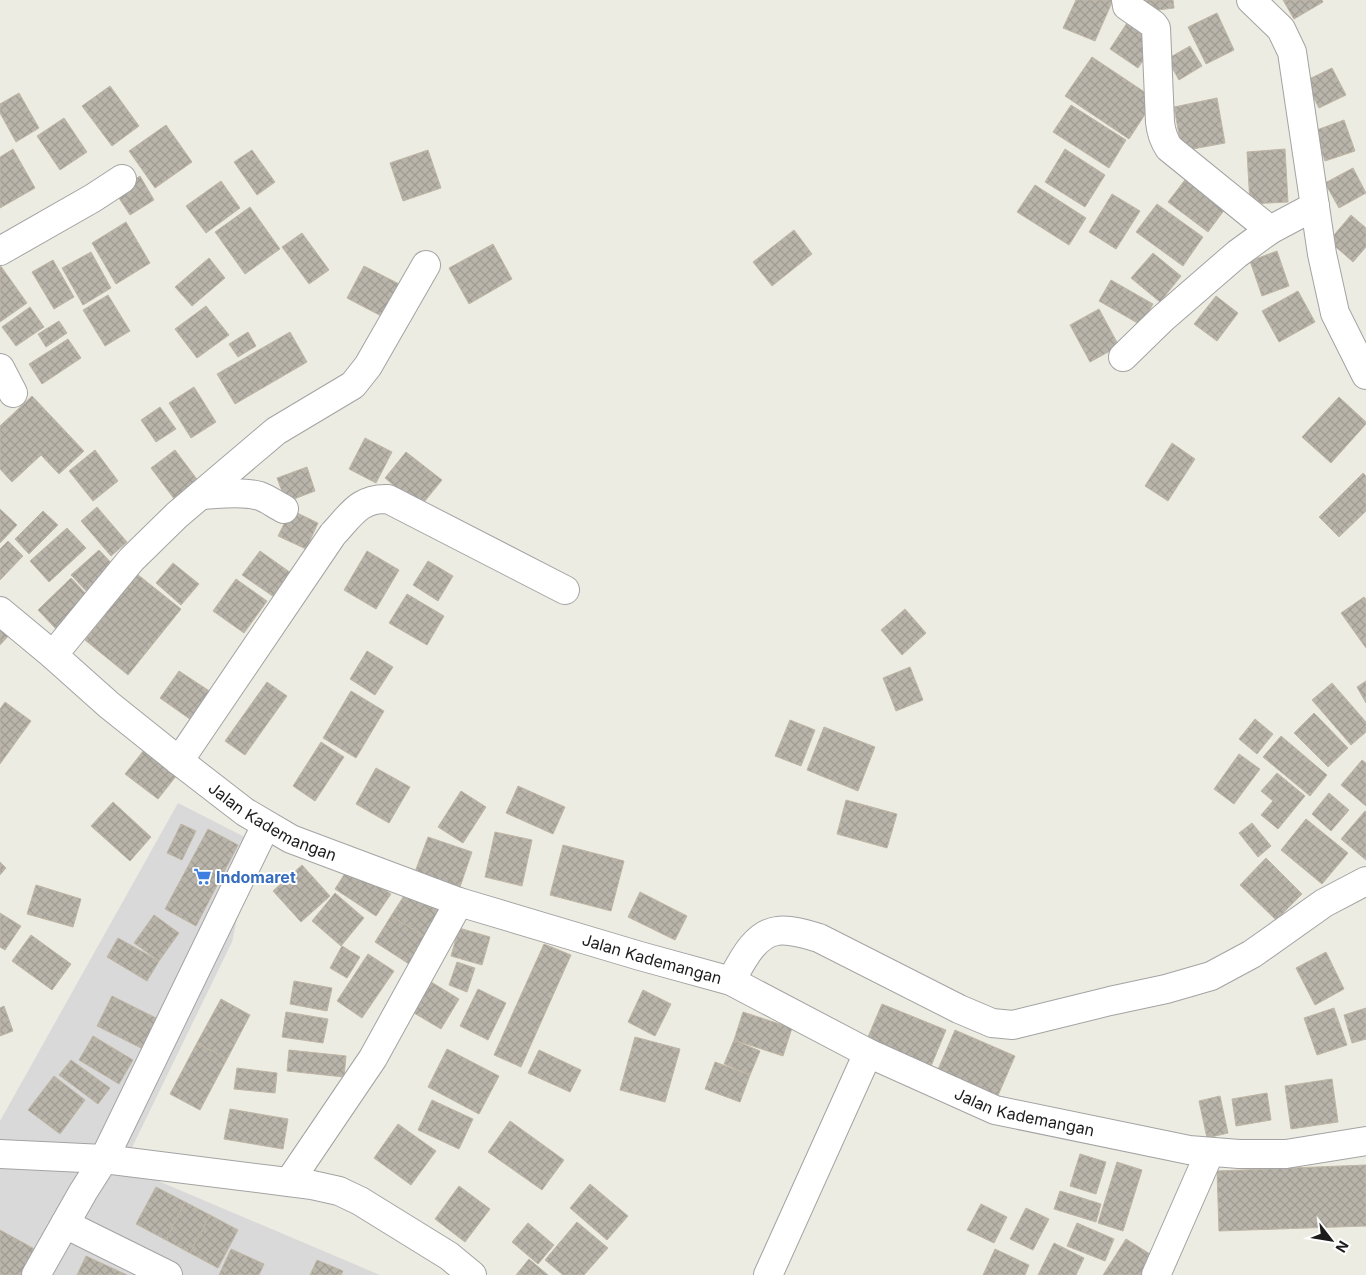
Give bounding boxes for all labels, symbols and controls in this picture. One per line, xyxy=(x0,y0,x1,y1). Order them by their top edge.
street label: Jalan Kademangan xyxy=(205,778,339,865)
supermarket icon: Indomaret xyxy=(192,867,212,887)
place label: Indomaret xyxy=(216,867,296,887)
street label: Jalan Kademangan xyxy=(580,929,724,988)
street label: Jalan Kademangan xyxy=(951,1083,1096,1140)
north arrow xyxy=(1306,1215,1356,1265)
text: N xyxy=(1333,1238,1353,1256)

